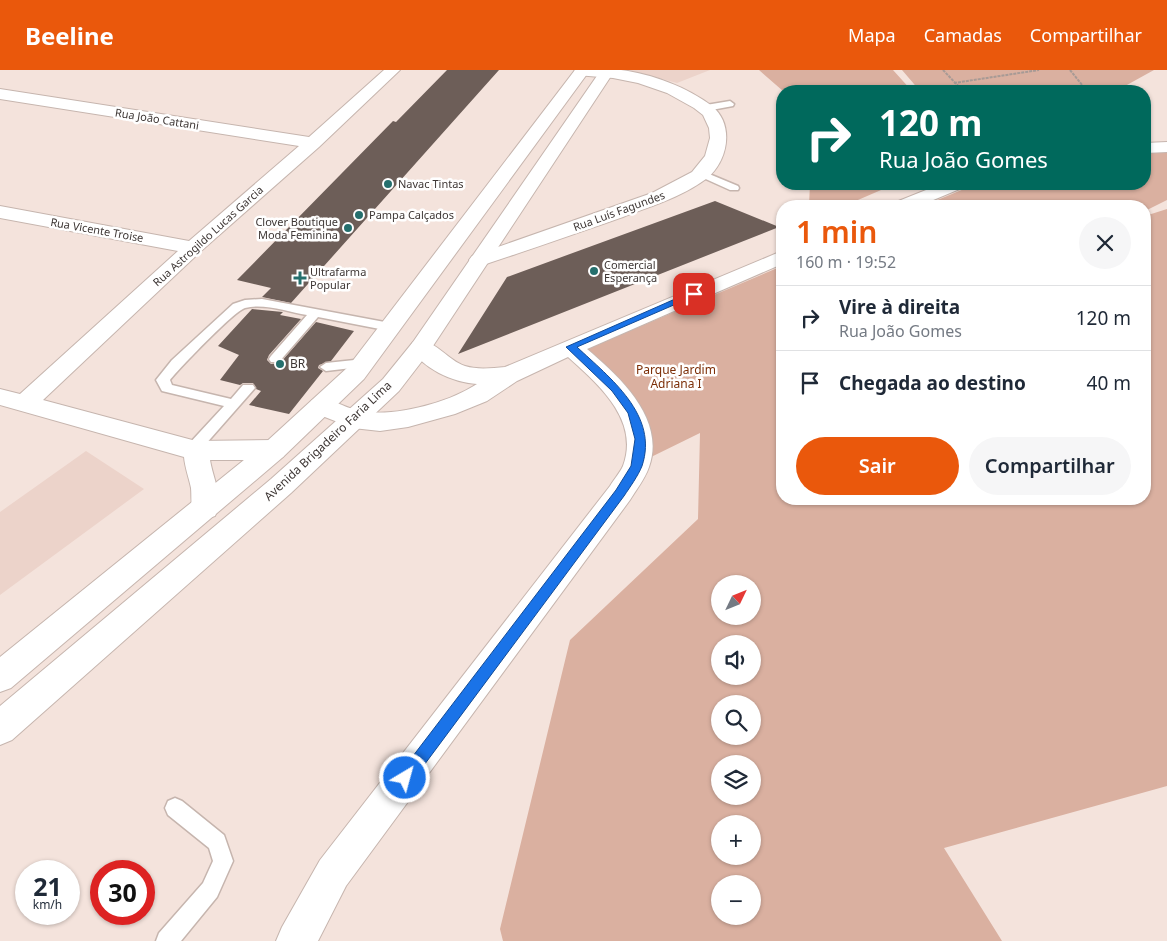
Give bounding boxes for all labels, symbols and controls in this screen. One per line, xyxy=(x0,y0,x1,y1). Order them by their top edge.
text: Beeline xyxy=(25,19,114,52)
text: Mapa xyxy=(848,23,896,47)
text: Camadas xyxy=(924,23,1002,47)
text: Compartilhar xyxy=(1030,23,1142,47)
text: 120 m xyxy=(879,99,982,146)
street label: Rua João Cattani xyxy=(114,104,200,133)
icon: right xyxy=(796,105,861,170)
text: Rua João Gomes xyxy=(879,144,1048,174)
place label: Navac Tintas xyxy=(398,176,464,191)
marker: Navac Tintas xyxy=(382,178,394,190)
street label: Rua Astrogildo Lucas Garcia xyxy=(149,182,266,289)
street label: Rua Luís Fagundes xyxy=(571,187,667,234)
place label: Pampa Calçados xyxy=(369,207,454,222)
marker: Pampa Calçados xyxy=(353,209,365,221)
text: 1 min xyxy=(796,211,877,252)
street label: Rua Vicente Troise xyxy=(49,214,145,245)
place label: Clover Boutique Moda Feminina xyxy=(255,214,338,242)
button: close xyxy=(1079,217,1131,269)
marker: Clover Boutique Moda Feminina xyxy=(342,222,354,234)
text: 160 m · 19:52 xyxy=(796,251,896,273)
place label: Comercial Esperança xyxy=(604,257,657,285)
place label: Ultrafarma Popular xyxy=(310,264,366,292)
marker: Comercial Esperança xyxy=(588,265,600,277)
marker: Ultrafarma Popular xyxy=(294,272,306,284)
pin xyxy=(673,273,715,315)
icon: arrive xyxy=(680,280,708,308)
text: Vire à direita xyxy=(839,294,960,320)
icon: right xyxy=(796,304,824,332)
text: 120 m xyxy=(1076,305,1131,331)
text: Rua João Gomes xyxy=(839,320,962,342)
place label: BR xyxy=(290,355,306,372)
marker: BR xyxy=(274,358,286,370)
park label: Parque Jardim Adriana I xyxy=(636,361,716,392)
icon: arrive xyxy=(796,369,824,397)
text: Chegada ao destino xyxy=(839,370,1026,396)
text: 40 m xyxy=(1087,370,1131,396)
street label: Avenida Brigadeiro Faria Lima xyxy=(260,377,395,504)
button: Sair xyxy=(796,437,959,495)
button: Compartilhar xyxy=(969,437,1131,495)
north arrow xyxy=(711,575,761,625)
map controls xyxy=(711,575,761,925)
button: sound xyxy=(711,635,761,685)
button: search xyxy=(711,695,761,745)
position arrow xyxy=(378,751,430,803)
button: layers xyxy=(711,755,761,805)
button: + xyxy=(711,815,761,865)
speed limit sign: 30 xyxy=(90,860,155,925)
text: 21 xyxy=(33,869,62,903)
button: − xyxy=(711,875,761,925)
text: km/h xyxy=(33,896,62,913)

